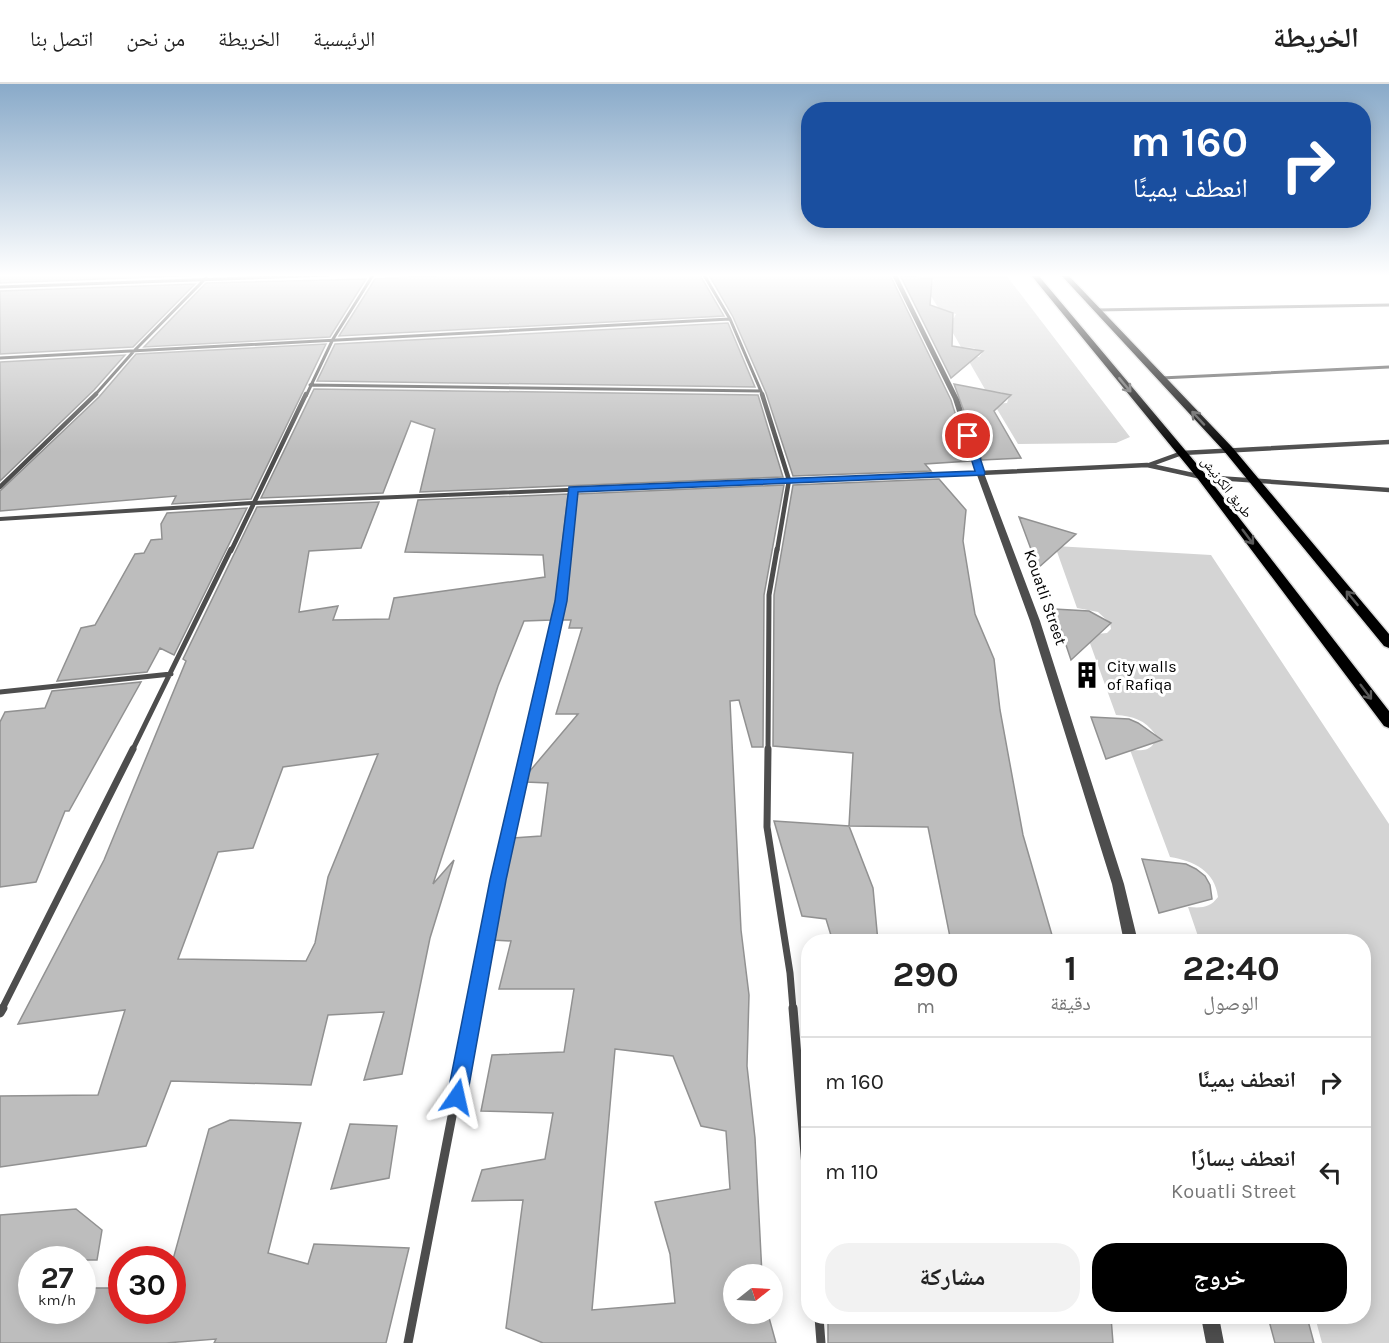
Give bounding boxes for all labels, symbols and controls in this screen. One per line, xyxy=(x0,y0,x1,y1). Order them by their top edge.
text: الخريطة xyxy=(1273,21,1359,54)
text: اتصل بنا xyxy=(30,27,93,51)
text: من نحن xyxy=(126,27,185,51)
text: الخريطة xyxy=(218,27,280,51)
text: الرئيسية xyxy=(313,27,375,51)
text: 160 m xyxy=(1130,117,1248,167)
icon: right xyxy=(1269,126,1347,204)
text: انعطف يمينًا xyxy=(1133,172,1248,204)
one-way arrow xyxy=(1119,377,1132,393)
pin xyxy=(942,410,993,461)
one-way arrow xyxy=(1191,410,1205,425)
icon: arrive xyxy=(951,419,984,452)
street label: طريق الكرنيش xyxy=(1196,453,1256,522)
one-way arrow xyxy=(1241,529,1254,545)
street label: Kouatli Street xyxy=(1020,547,1071,648)
one-way arrow xyxy=(1345,591,1359,606)
place label: City walls of Rafiqa xyxy=(1107,657,1177,694)
building icon: City walls of Rafiqa xyxy=(1072,660,1102,690)
one-way arrow xyxy=(1359,684,1372,700)
text: 1 xyxy=(1064,947,1077,989)
text: 22:40 xyxy=(1182,947,1280,989)
text: 290 xyxy=(892,953,959,995)
text: دقيقة xyxy=(1050,992,1091,1015)
text: الوصول xyxy=(1203,992,1259,1015)
text: m xyxy=(916,995,935,1018)
position arrow xyxy=(425,1065,489,1129)
icon: right xyxy=(1314,1066,1347,1099)
text: انعطف يمينًا xyxy=(1197,1067,1296,1093)
text: 160 m xyxy=(825,1069,884,1095)
text: انعطف يسارًا xyxy=(1191,1146,1296,1172)
icon: left xyxy=(1314,1156,1347,1189)
text: 110 m xyxy=(825,1159,878,1185)
text: Kouatli Street xyxy=(1171,1180,1296,1203)
button: مشاركة xyxy=(825,1243,1080,1312)
button: خروج xyxy=(1092,1243,1347,1312)
speed limit sign: 30 xyxy=(108,1246,186,1324)
text: 27 xyxy=(40,1260,74,1296)
north arrow xyxy=(723,1264,783,1324)
map controls xyxy=(723,1264,783,1324)
text: km/h xyxy=(38,1291,76,1309)

